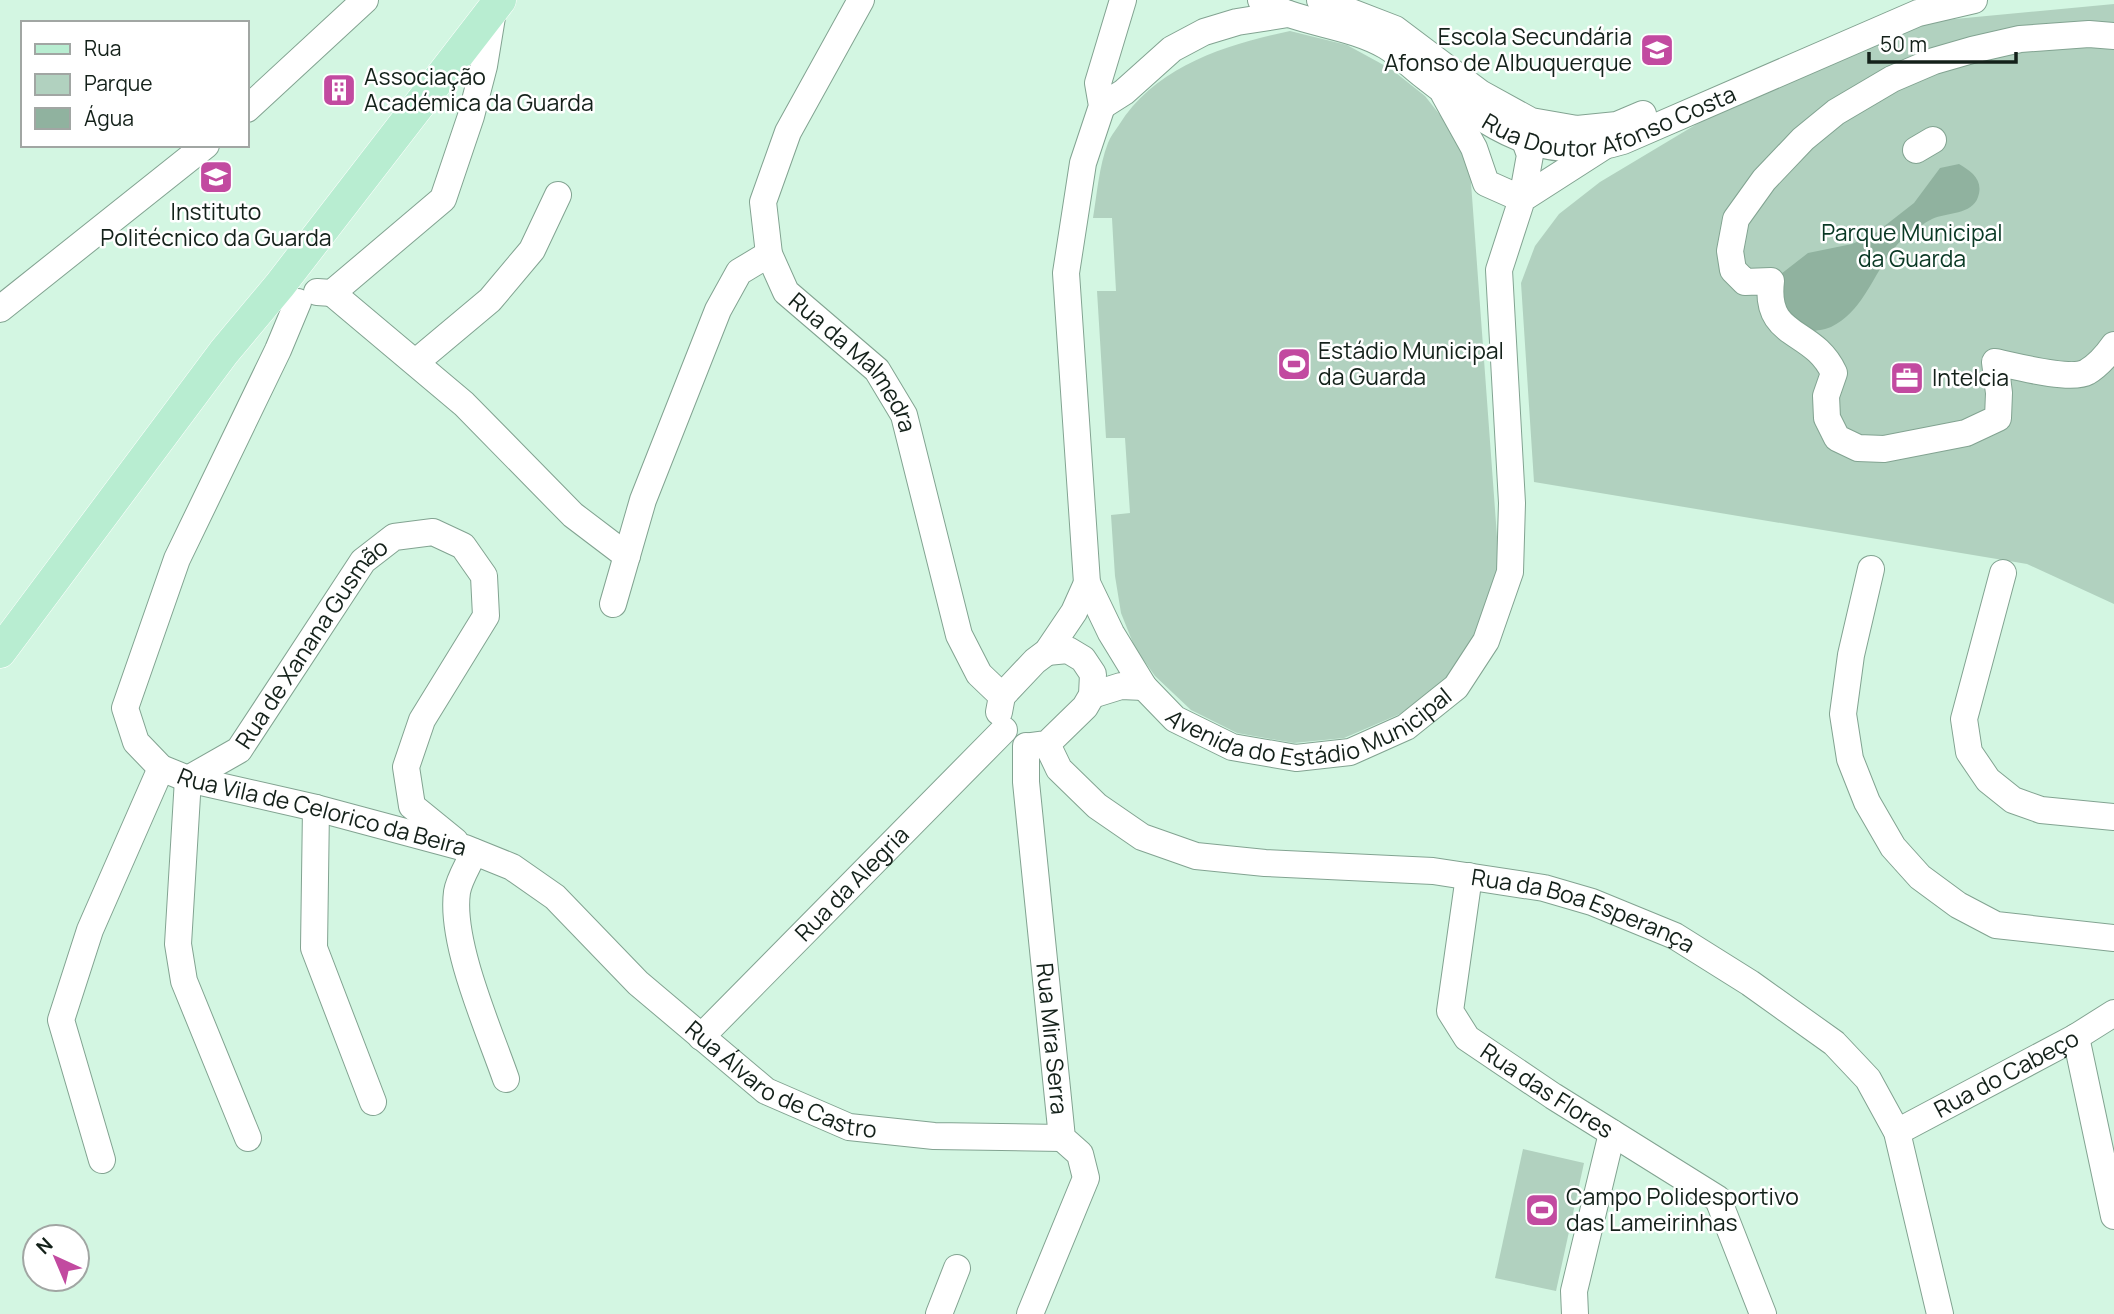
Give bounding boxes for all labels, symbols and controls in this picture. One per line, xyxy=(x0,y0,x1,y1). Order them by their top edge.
place label: Escola Secundária Afonso de Albuquerque xyxy=(1384,20,1632,78)
legend xyxy=(21,21,248,147)
scale bar xyxy=(1869,21,2016,65)
text: 50 m xyxy=(1880,30,1927,58)
school or university icon: Escola Secundária Afonso de Albuquerque xyxy=(1638,31,1676,69)
text: Rua xyxy=(84,34,121,62)
place label: Associação Académica da Guarda xyxy=(364,60,594,118)
text: Parque xyxy=(84,69,153,97)
building icon: Associação Académica da Guarda xyxy=(320,71,358,109)
street label: Rua Doutor Afonso Costa xyxy=(1477,77,1740,164)
text: Água xyxy=(84,104,134,132)
school or university icon: Instituto Politécnico da Guarda xyxy=(197,158,235,196)
place label: Instituto Politécnico da Guarda xyxy=(100,195,332,253)
park label: Parque Municipal da Guarda xyxy=(1821,216,2003,274)
street label: Rua da Malmedra xyxy=(782,284,925,435)
place label: Estádio Municipal da Guarda xyxy=(1318,334,1504,392)
sports icon: Estádio Municipal da Guarda xyxy=(1275,345,1313,383)
office icon: Intelcia xyxy=(1888,359,1926,397)
place label: Intelcia xyxy=(1932,361,2009,393)
street label: Rua de Xanana Gusmão xyxy=(227,531,394,755)
street label: Avenida do Estádio Municipal xyxy=(1157,671,1463,719)
text: Avenida do Estádio Municipal xyxy=(1159,680,1458,773)
street label: Rua Vila de Celorico da Beira xyxy=(173,759,470,863)
street label: Rua da Alegria xyxy=(787,819,915,948)
street label: Rua da Boa Esperança xyxy=(1469,860,1702,960)
street label: Rua Mira Serra xyxy=(1029,961,1077,1116)
street label: Rua Álvaro de Castro xyxy=(679,1013,878,1145)
street label: Rua do Cabeço xyxy=(1928,1021,2084,1125)
street label: Rua das Flores xyxy=(1475,1035,1620,1145)
place label: Campo Polidesportivo das Lameirinhas xyxy=(1566,1180,1799,1238)
sports icon: Campo Polidesportivo das Lameirinhas xyxy=(1523,1191,1561,1229)
north arrow xyxy=(21,1223,91,1293)
text: N xyxy=(30,1232,58,1260)

